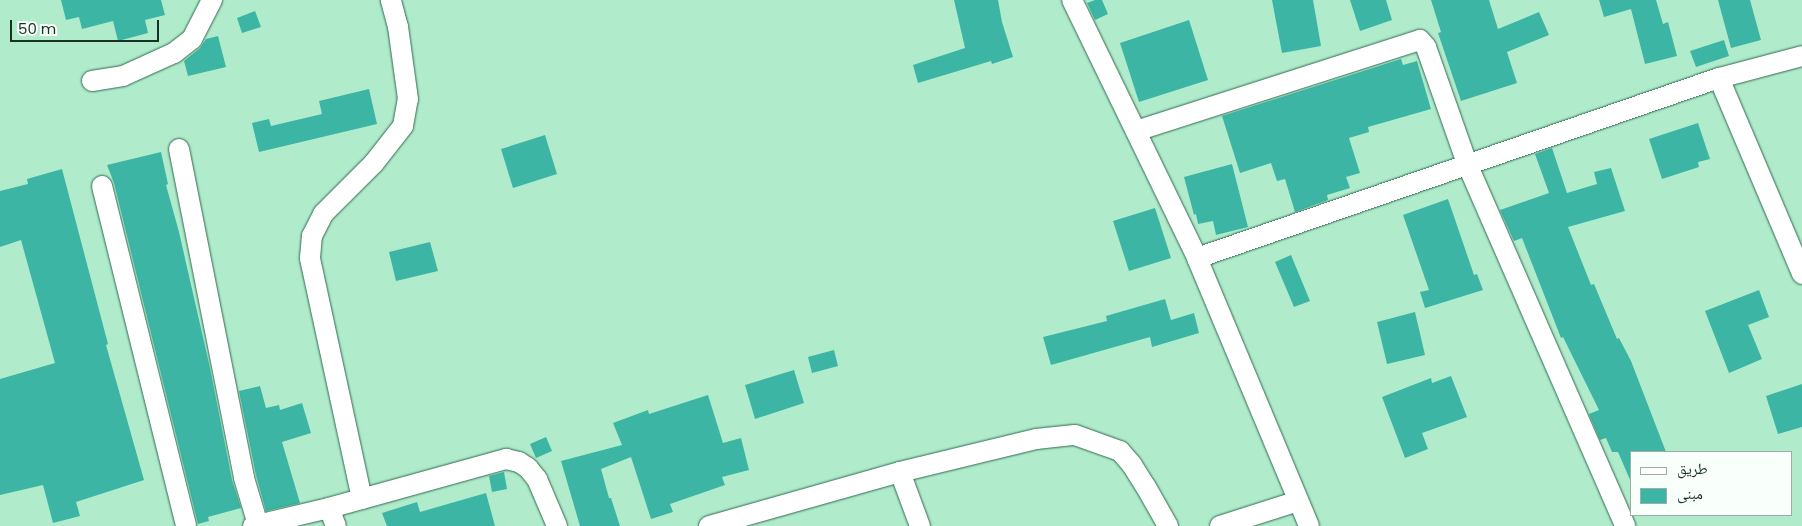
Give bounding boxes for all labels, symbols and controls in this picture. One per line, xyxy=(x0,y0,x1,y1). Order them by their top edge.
scale bar xyxy=(12,10,161,42)
text: 50 m xyxy=(18,18,56,39)
legend xyxy=(1630,451,1792,516)
text: طريق xyxy=(1677,458,1708,479)
text: مبنى xyxy=(1677,483,1703,504)

